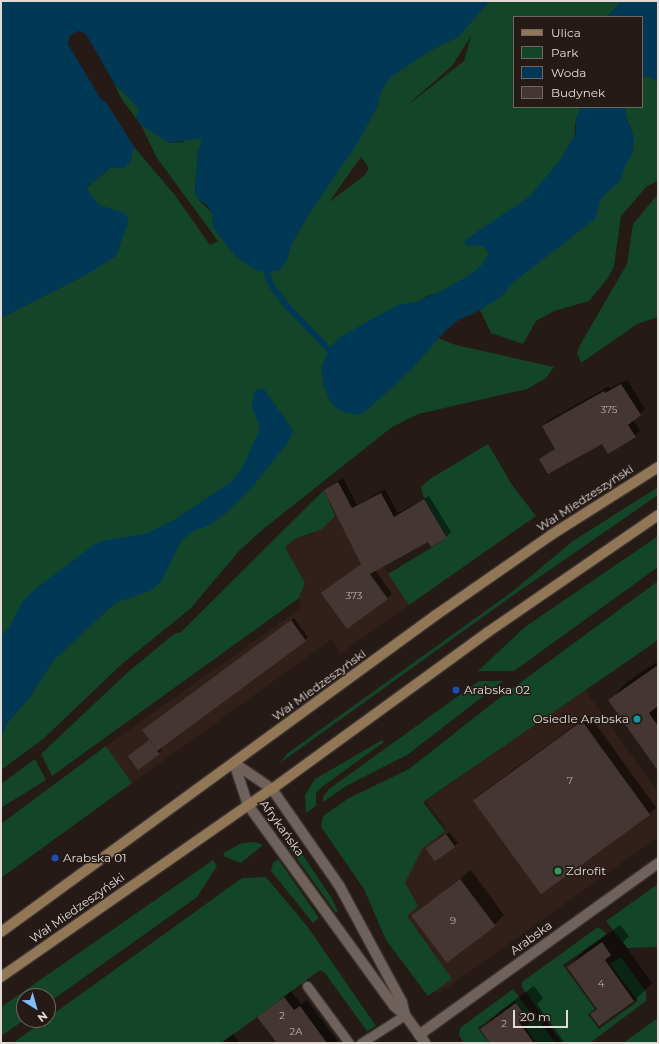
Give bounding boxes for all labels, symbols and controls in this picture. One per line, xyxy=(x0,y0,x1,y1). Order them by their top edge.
legend xyxy=(513,16,643,108)
text: Ulica xyxy=(551,25,581,40)
text: Park xyxy=(551,45,578,60)
text: Woda xyxy=(551,65,586,80)
text: Budynek xyxy=(551,85,605,100)
house number: 375 xyxy=(601,404,617,416)
street label: Wał Miedzeszyński xyxy=(534,461,636,535)
house number: 373 xyxy=(346,590,362,602)
street label: Wał Miedzeszyński xyxy=(269,646,369,724)
place label: Arabska 02 xyxy=(464,683,530,697)
marker: Arabska 02 xyxy=(451,685,461,695)
place label: Osiedle Arabska xyxy=(533,712,629,726)
marker: Osiedle Arabska xyxy=(632,714,642,724)
house number: 7 xyxy=(567,775,573,787)
street label: Afrykańska xyxy=(257,797,307,859)
place label: Arabska 01 xyxy=(63,851,127,865)
marker: Arabska 01 xyxy=(50,853,60,863)
place label: Zdrofit xyxy=(566,864,606,878)
marker: Zdrofit xyxy=(553,866,563,876)
street label: Wał Miedzeszyński xyxy=(27,870,127,946)
house number: 9 xyxy=(450,915,456,927)
street label: Arabska xyxy=(507,918,555,958)
house number: 4 xyxy=(598,978,604,990)
north arrow xyxy=(16,988,56,1028)
scale bar xyxy=(515,1002,570,1028)
text: N xyxy=(35,1009,50,1025)
text: 20 m xyxy=(520,1009,551,1024)
house number: 2 xyxy=(279,1010,285,1022)
house number: 2 xyxy=(501,1018,507,1030)
house number: 2A xyxy=(290,1026,302,1038)

